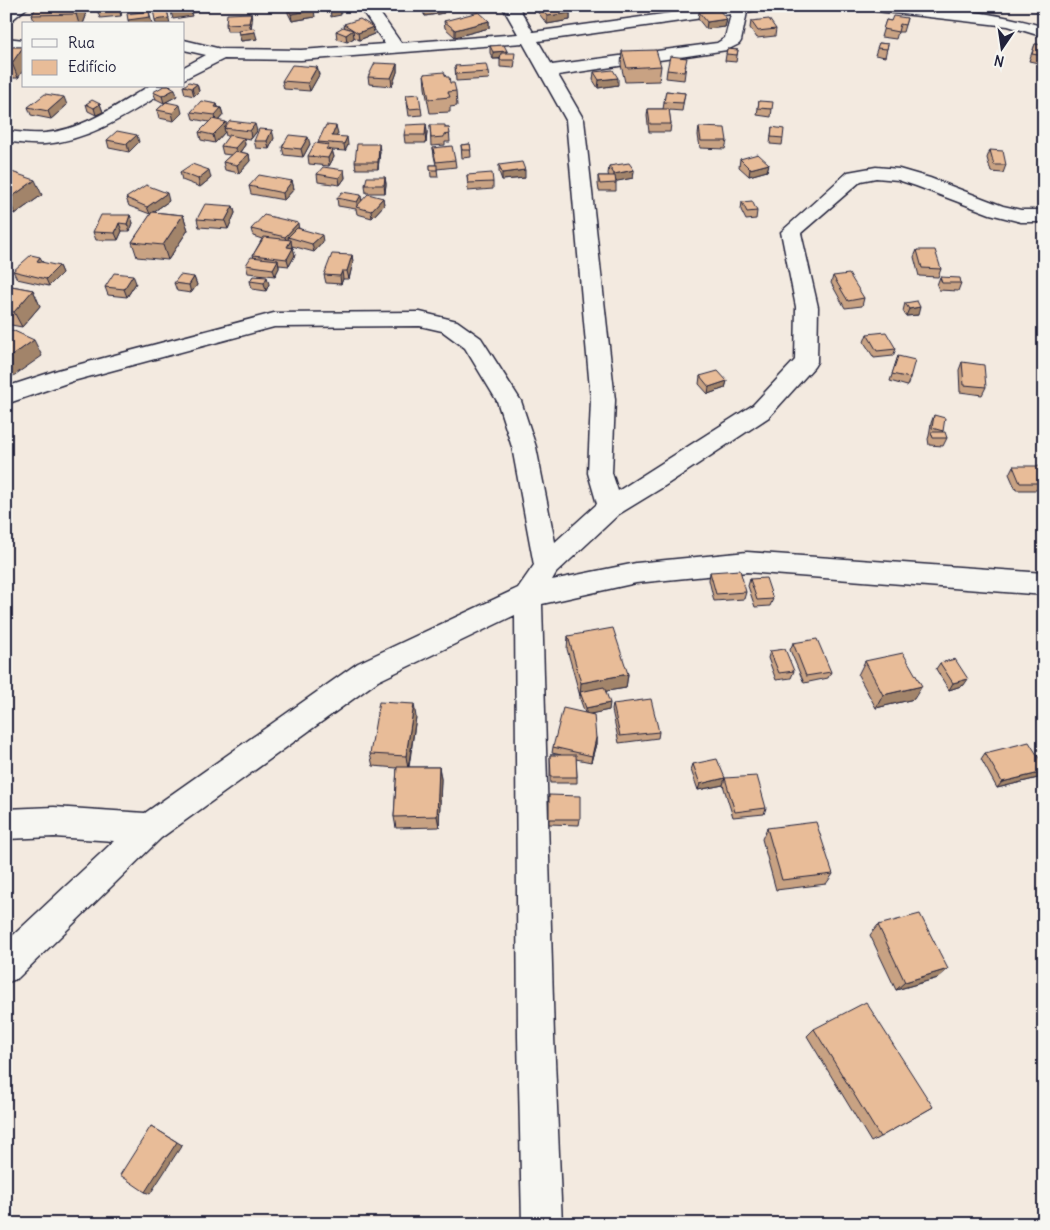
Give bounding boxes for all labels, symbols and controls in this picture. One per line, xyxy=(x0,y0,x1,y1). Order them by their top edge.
legend xyxy=(22,22,185,88)
north arrow xyxy=(978,22,1028,72)
text: Rua xyxy=(68,33,95,52)
text: N xyxy=(992,51,1006,71)
text: Edifício xyxy=(68,57,116,76)

